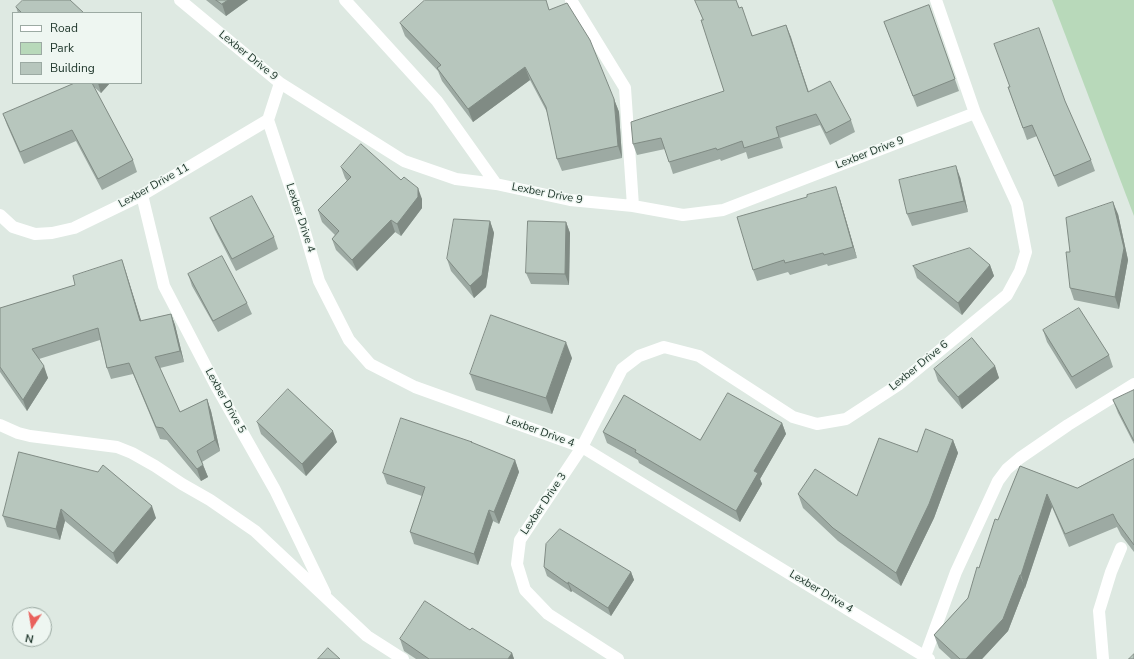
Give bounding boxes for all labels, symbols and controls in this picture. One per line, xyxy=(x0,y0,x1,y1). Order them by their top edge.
legend xyxy=(12,12,142,84)
text: Road xyxy=(50,20,78,36)
street label: Lexber Drive 9 xyxy=(216,28,280,84)
text: Park xyxy=(50,40,74,56)
text: Building xyxy=(50,60,95,76)
street label: Lexber Drive 9 xyxy=(834,134,906,172)
street label: Lexber Drive 11 xyxy=(116,161,192,211)
street label: Lexber Drive 9 xyxy=(510,181,584,207)
street label: Lexber Drive 4 xyxy=(283,182,317,254)
street label: Lexber Drive 6 xyxy=(887,338,951,394)
street label: Lexber Drive 5 xyxy=(202,366,248,436)
street label: Lexber Drive 4 xyxy=(504,413,576,451)
street label: Lexber Drive 3 xyxy=(518,470,570,538)
street label: Lexber Drive 4 xyxy=(787,568,855,616)
north arrow xyxy=(12,607,52,647)
text: N xyxy=(24,630,35,646)

